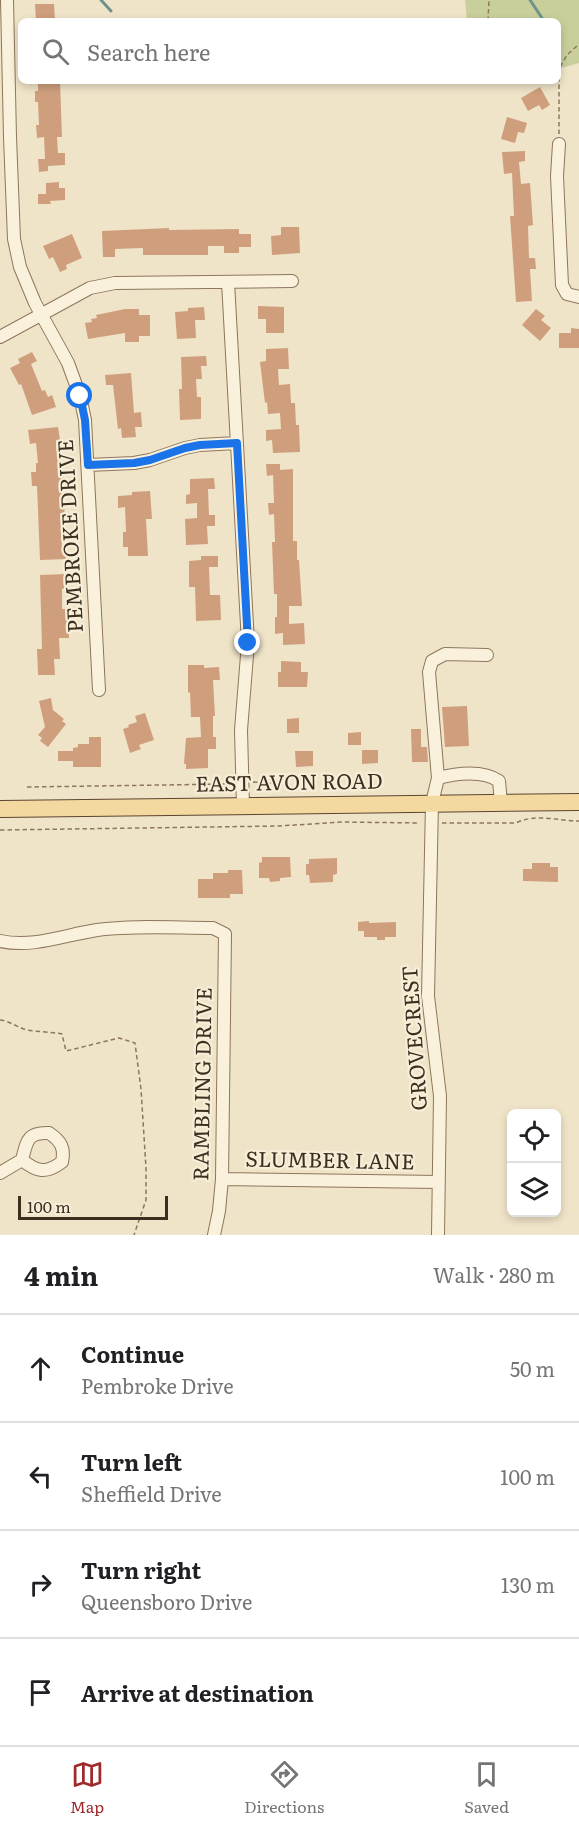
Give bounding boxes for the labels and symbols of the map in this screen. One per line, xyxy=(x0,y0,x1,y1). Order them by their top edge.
route start xyxy=(66,382,92,408)
street label: PEMBROKE DRIVE xyxy=(48,439,89,634)
route end xyxy=(234,629,260,655)
street label: EAST AVON ROAD xyxy=(195,763,383,798)
street label: GROVECREST xyxy=(392,965,433,1112)
street label: RAMBLING DRIVE xyxy=(183,987,218,1181)
street label: SLUMBER LANE xyxy=(245,1142,415,1175)
scale bar xyxy=(18,1193,168,1220)

